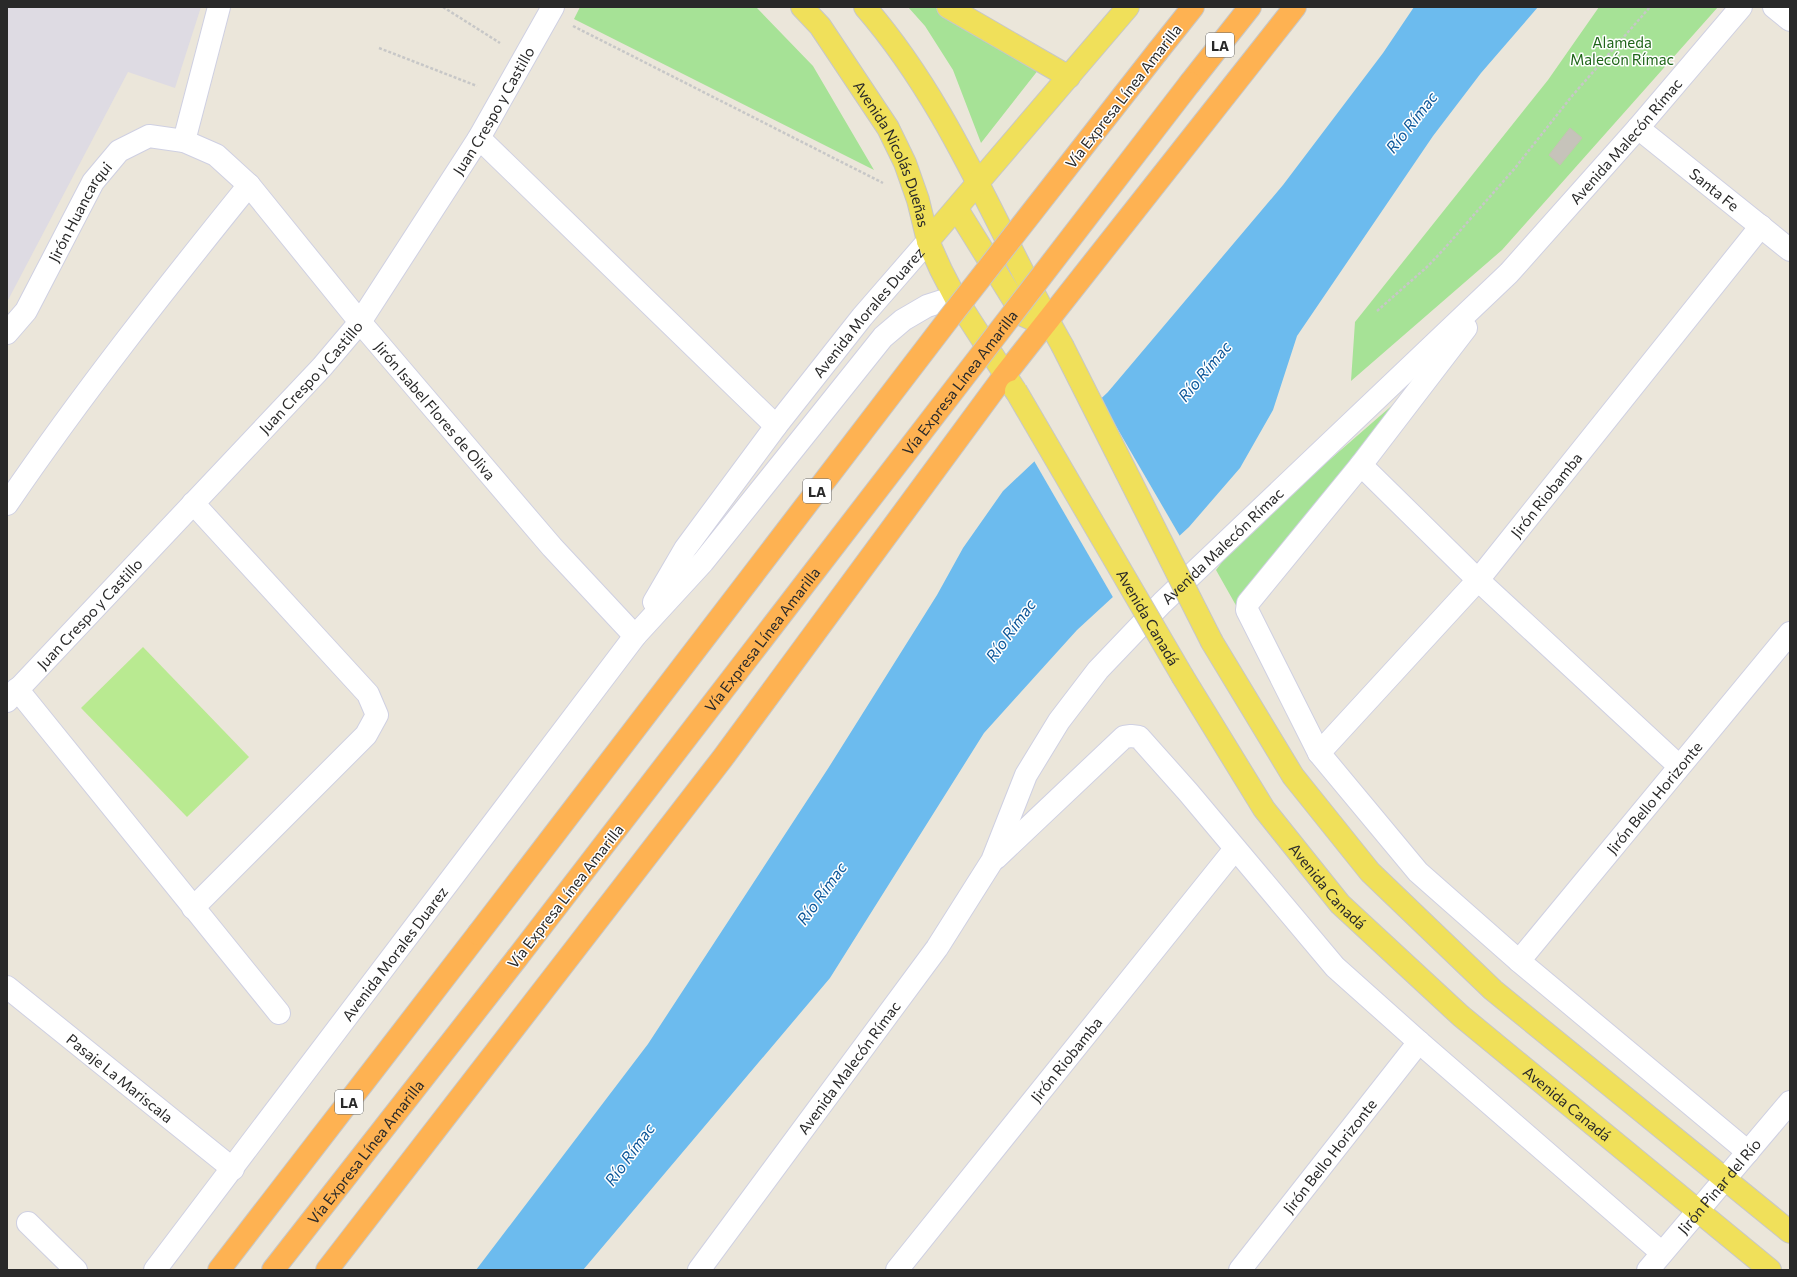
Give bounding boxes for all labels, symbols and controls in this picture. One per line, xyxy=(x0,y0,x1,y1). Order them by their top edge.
street label: Vía Expresa Línea Amarilla xyxy=(1061,20,1185,172)
road number: LA xyxy=(1206,33,1234,57)
park label: Alameda Malecón Rímac xyxy=(1570,33,1674,68)
street label: Juan Crespo y Castillo xyxy=(449,43,538,178)
street label: Avenida Malecón Rímac xyxy=(1566,74,1685,207)
street label: Avenida Nicolás Dueñas xyxy=(850,77,933,229)
water label: Río Rímac xyxy=(1381,88,1441,156)
street label: Jirón Huancarqui xyxy=(44,158,115,265)
street label: Santa Fe xyxy=(1686,164,1743,215)
street label: Avenida Morales Duarez xyxy=(809,243,928,381)
street label: Vía Expresa Línea Amarilla xyxy=(898,306,1021,459)
street label: Juan Crespo y Castillo xyxy=(255,317,366,437)
water label: Río Rímac xyxy=(1173,337,1235,405)
street label: Jirón Isabel Flores de Oliva xyxy=(371,338,500,483)
street label: Jirón Riobamba xyxy=(1507,449,1586,541)
road number: LA xyxy=(803,479,831,503)
street label: Avenida Malecón Rímac xyxy=(1158,484,1287,608)
street label: Juan Crespo y Castillo xyxy=(33,554,146,673)
street label: Vía Expresa Línea Amarilla xyxy=(701,563,824,715)
street label: Avenida Canadá xyxy=(1113,566,1183,668)
water label: Río Rímac xyxy=(981,595,1039,665)
street label: Jirón Bello Horizonte xyxy=(1602,738,1706,857)
street label: Vía Expresa Línea Amarilla xyxy=(503,820,627,972)
street label: Avenida Canadá xyxy=(1286,839,1370,933)
water label: Río Rímac xyxy=(792,858,850,928)
street label: Avenida Morales Duarez xyxy=(338,883,451,1024)
street label: Avenida Malecón Rímac xyxy=(794,997,904,1137)
street label: Jirón Riobamba xyxy=(1026,1013,1106,1106)
street label: Pasaje La Mariscala xyxy=(63,1030,177,1126)
street label: Avenida Canadá xyxy=(1520,1062,1615,1145)
street label: Vía Expresa Línea Amarilla xyxy=(303,1076,427,1228)
road number: LA xyxy=(335,1090,363,1114)
street label: Jirón Bello Horizonte xyxy=(1279,1095,1380,1217)
water label: Río Rímac xyxy=(600,1119,658,1189)
street label: Jirón Pinar del Río xyxy=(1674,1135,1764,1237)

